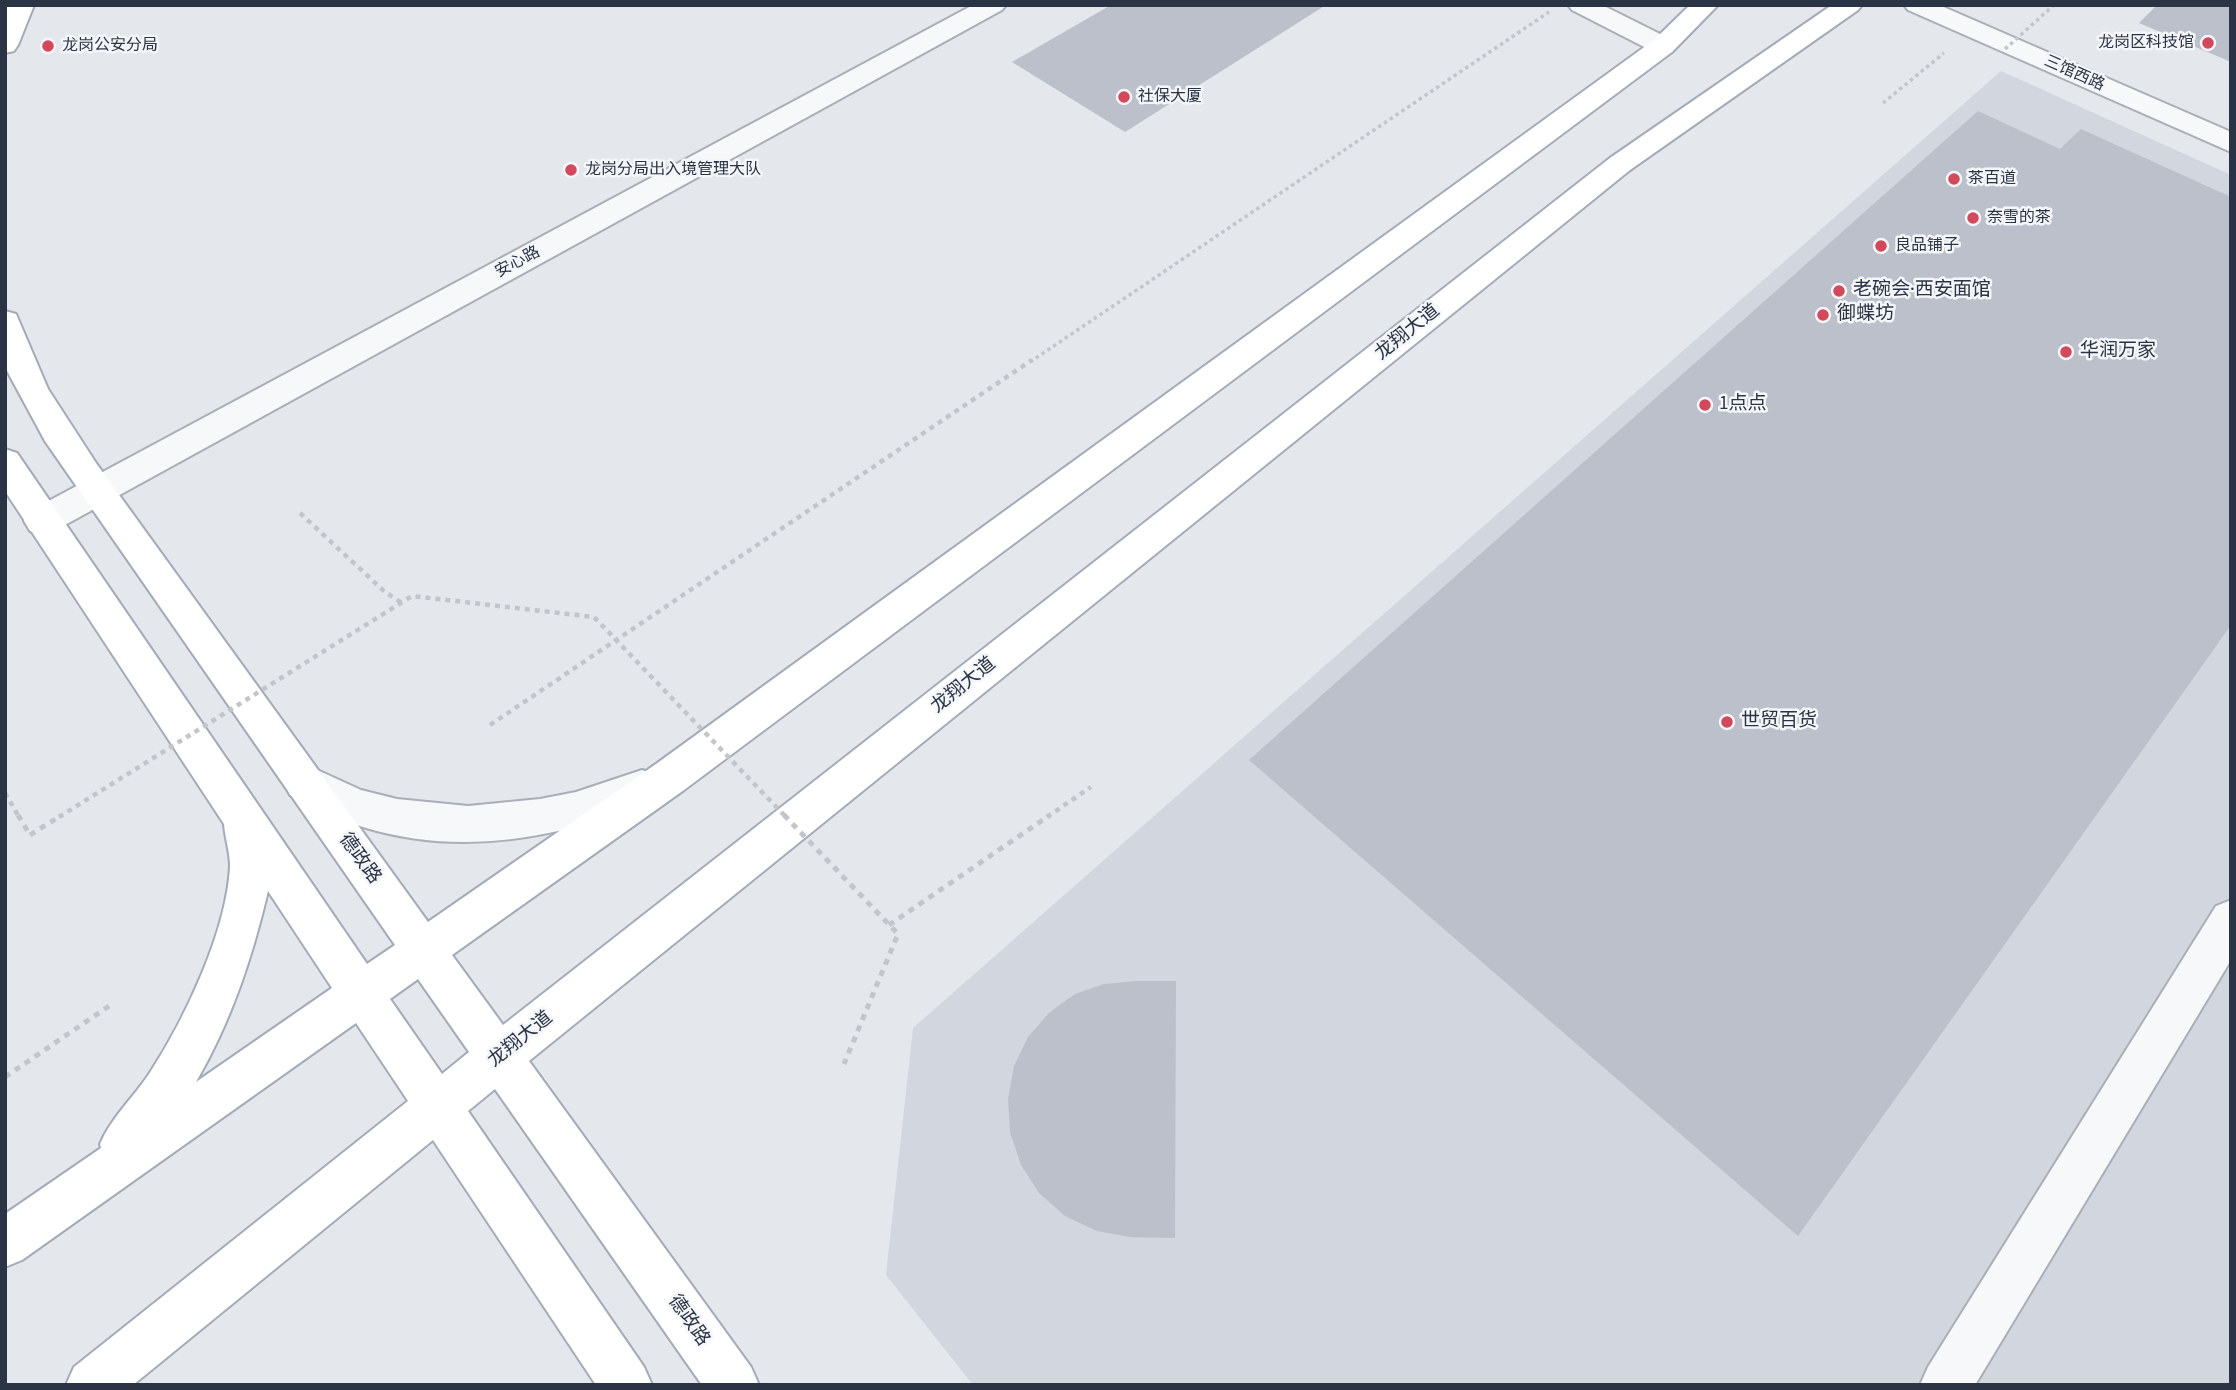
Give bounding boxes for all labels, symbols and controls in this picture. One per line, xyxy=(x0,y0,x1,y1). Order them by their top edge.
place label: 龙岗区科技馆 xyxy=(2098,33,2194,53)
marker: 龙岗区科技馆 xyxy=(2200,35,2216,51)
place label: 龙岗公安分局 xyxy=(62,36,158,56)
marker: 龙岗公安分局 xyxy=(40,38,56,54)
street label: 三馆西路 xyxy=(2041,52,2107,96)
place label: 社保大厦 xyxy=(1138,87,1202,107)
marker: 社保大厦 xyxy=(1116,89,1132,105)
place label: 龙岗分局出入境管理大队 xyxy=(585,160,761,180)
marker: 龙岗分局出入境管理大队 xyxy=(563,162,579,178)
place label: 茶百道 xyxy=(1968,169,2016,189)
marker: 茶百道 xyxy=(1946,171,1962,187)
place label: 奈雪的茶 xyxy=(1987,208,2051,228)
marker: 奈雪的茶 xyxy=(1965,210,1981,226)
place label: 良品铺子 xyxy=(1895,236,1959,256)
marker: 良品铺子 xyxy=(1873,238,1889,254)
street label: 安心路 xyxy=(492,243,544,283)
place label: 老碗会·西安面馆 xyxy=(1853,280,1991,302)
marker: 老碗会·西安面馆 xyxy=(1831,283,1847,299)
street label: 龙翔大道 xyxy=(1371,300,1445,366)
place label: 御蝶坊 xyxy=(1837,304,1894,326)
marker: 御蝶坊 xyxy=(1815,307,1831,323)
place label: 华润万家 xyxy=(2080,341,2156,363)
marker: 华润万家 xyxy=(2058,344,2074,360)
place label: 1点点 xyxy=(1719,394,1766,416)
marker: 1点点 xyxy=(1697,397,1713,413)
street label: 龙翔大道 xyxy=(927,653,1001,719)
place label: 世贸百货 xyxy=(1741,711,1817,733)
marker: 世贸百货 xyxy=(1719,714,1735,730)
street label: 德政路 xyxy=(333,829,385,889)
street label: 龙翔大道 xyxy=(484,1007,558,1073)
street label: 德政路 xyxy=(662,1291,714,1351)

